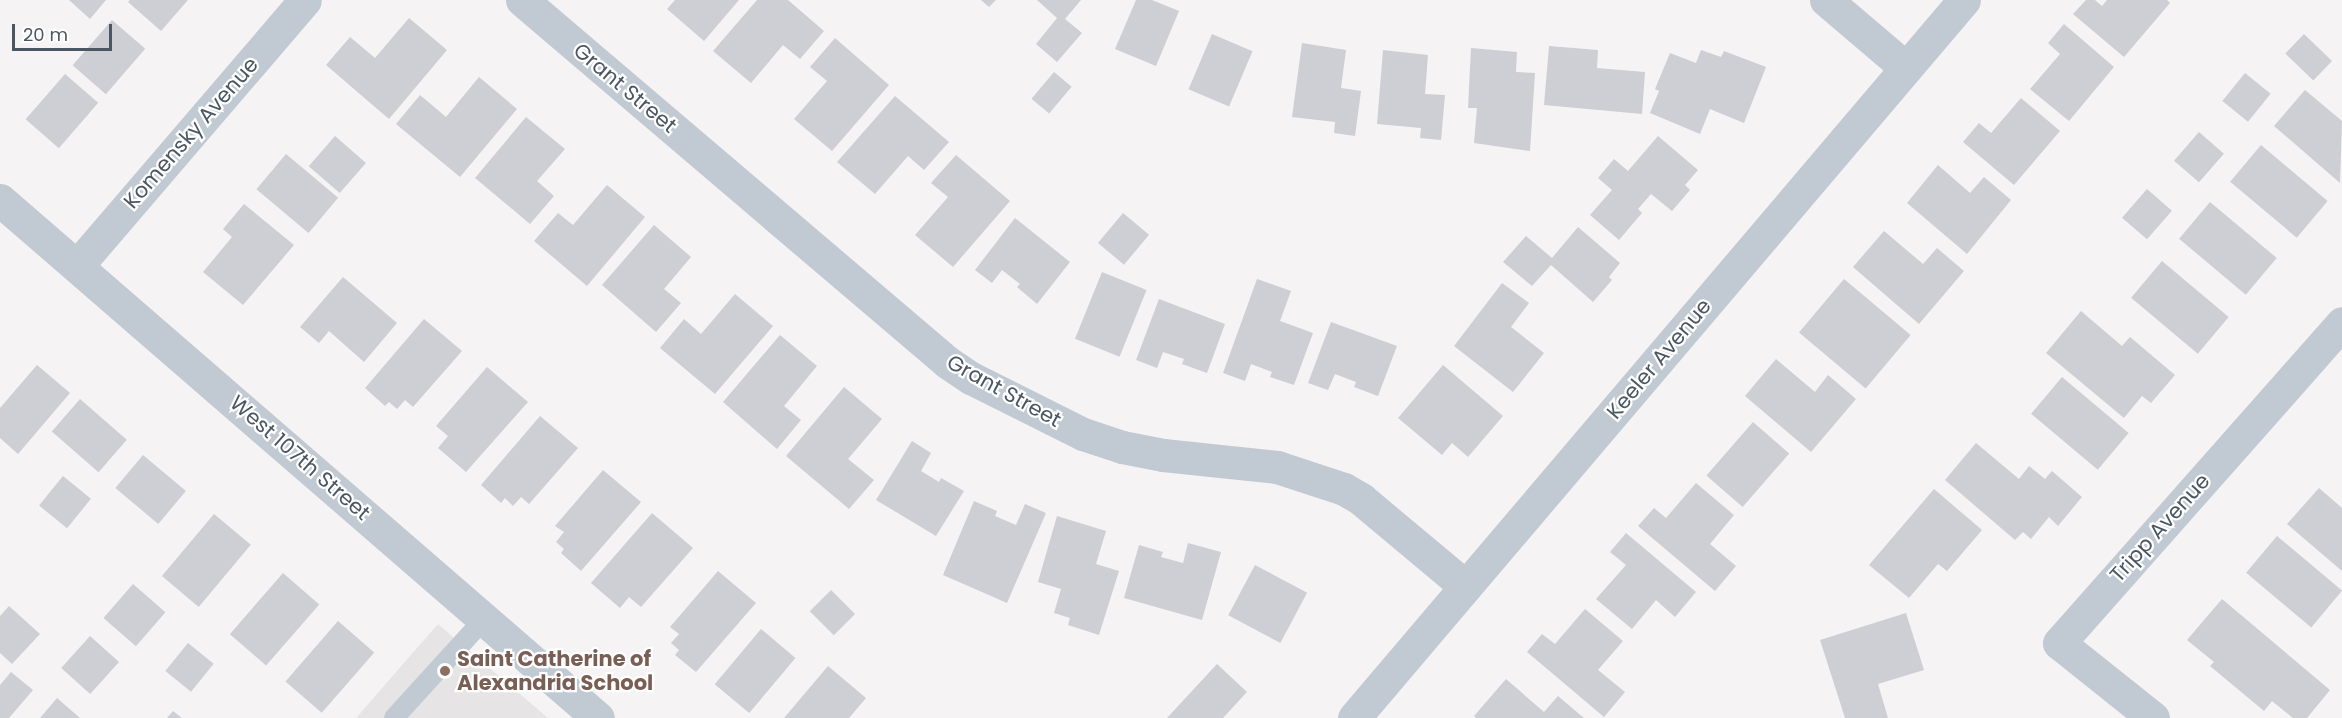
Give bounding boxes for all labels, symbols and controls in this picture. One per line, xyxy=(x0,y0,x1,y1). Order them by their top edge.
scale bar xyxy=(15,12,116,50)
text: 20 m xyxy=(23,22,68,47)
street label: Grant Street xyxy=(568,38,682,138)
street label: Komensky Avenue xyxy=(118,52,264,214)
street label: Keeler Avenue xyxy=(1601,294,1717,424)
street label: Grant Street xyxy=(943,349,1065,433)
street label: West 107th Street xyxy=(225,390,375,526)
street label: Tripp Avenue xyxy=(2105,469,2215,587)
place label: Saint Catherine of Alexandria School xyxy=(457,646,653,696)
marker: Saint Catherine of Alexandria School xyxy=(438,664,452,678)

